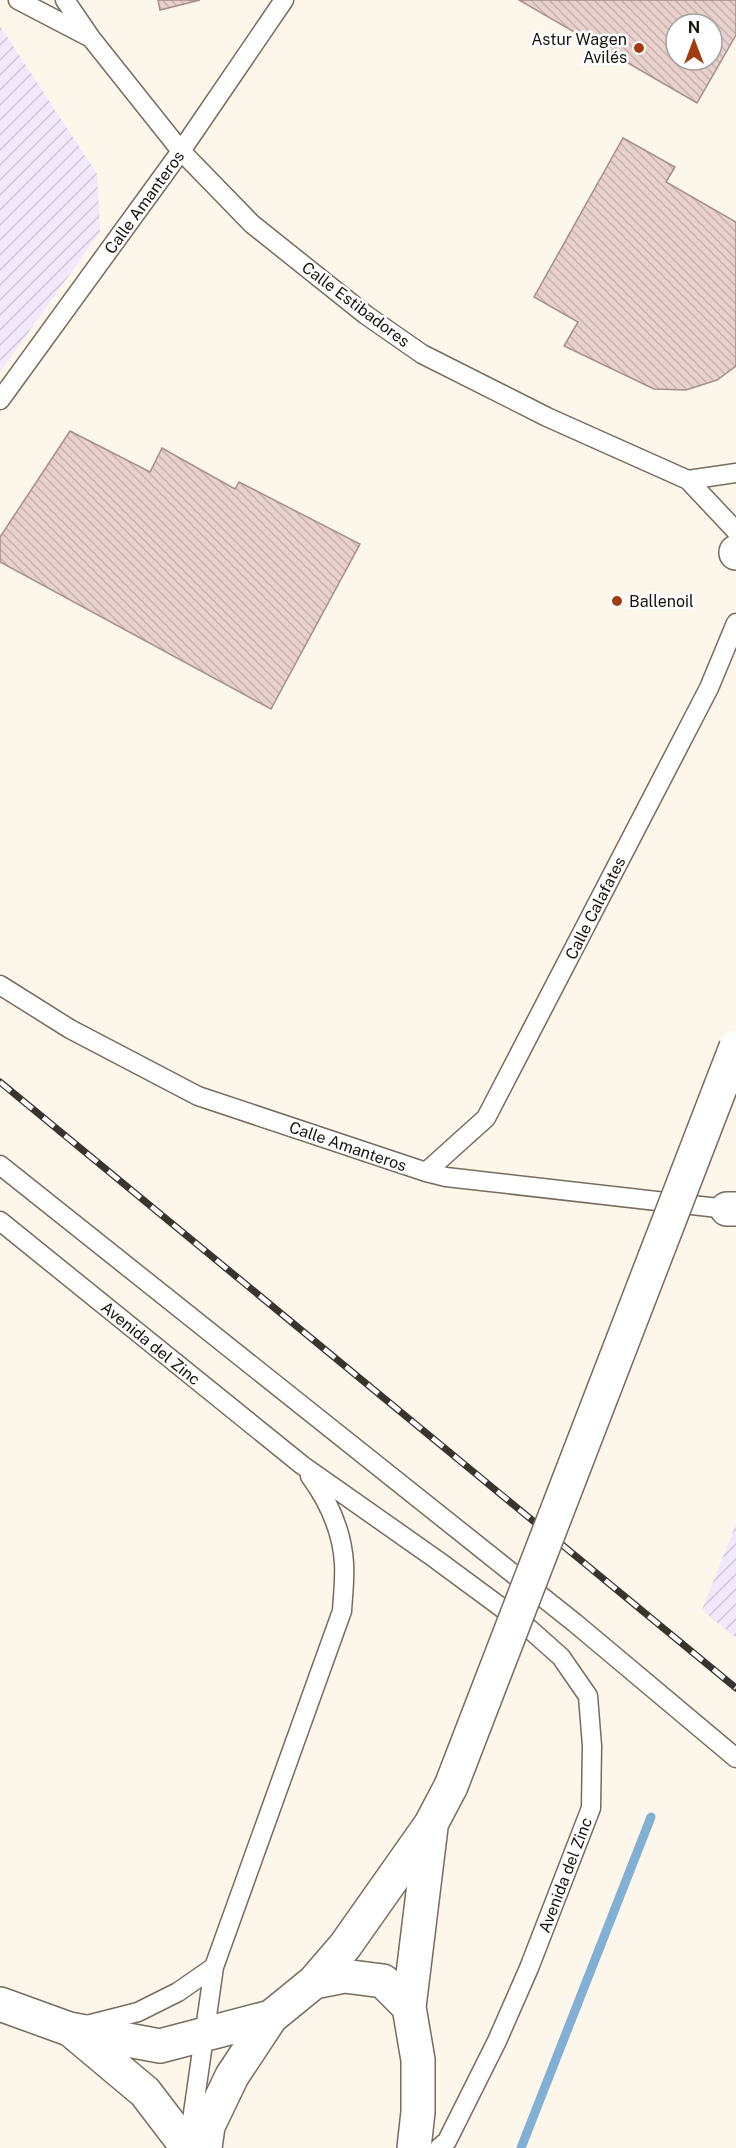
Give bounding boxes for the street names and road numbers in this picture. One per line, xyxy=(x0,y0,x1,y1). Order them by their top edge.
street label: Calle Amanteros xyxy=(101,147,188,258)
street label: Calle Estibadores xyxy=(298,258,413,351)
street label: Calle Calafates xyxy=(561,854,630,963)
street label: Calle Amanteros xyxy=(287,1117,409,1175)
street label: Avenida del Zinc xyxy=(97,1298,204,1389)
street label: Avenida del Zinc xyxy=(535,1815,596,1935)

